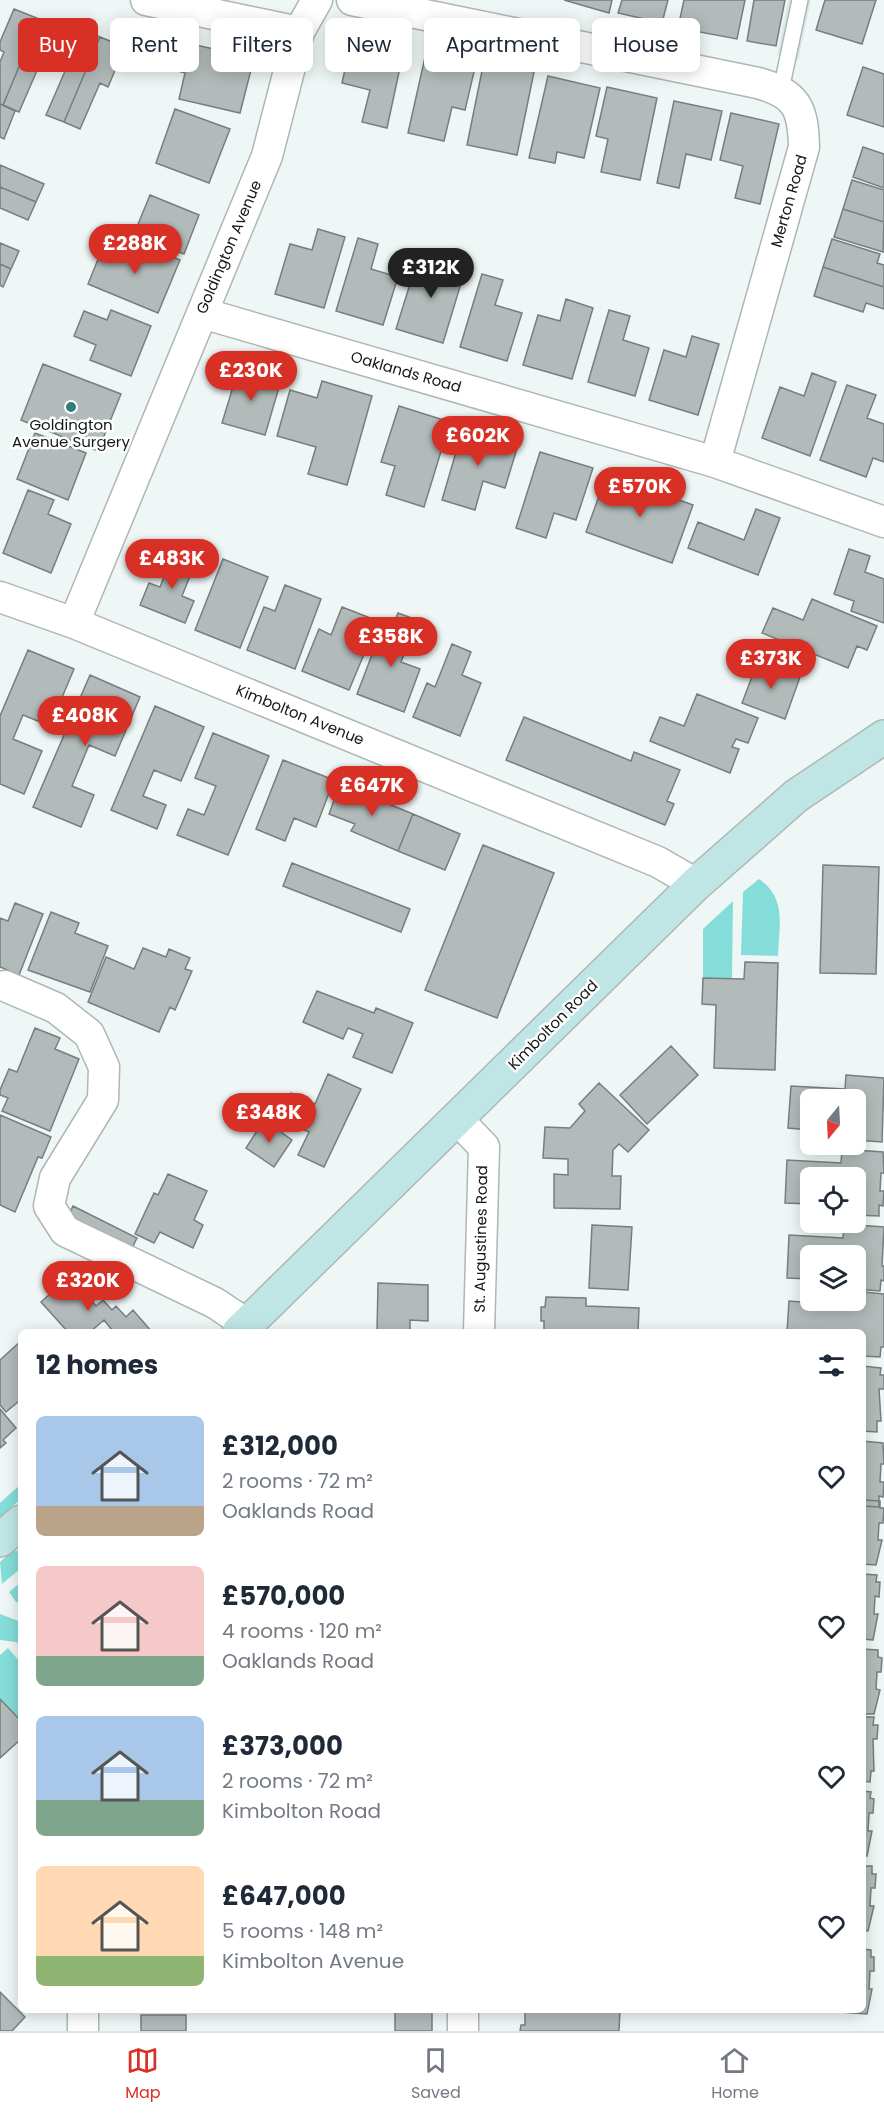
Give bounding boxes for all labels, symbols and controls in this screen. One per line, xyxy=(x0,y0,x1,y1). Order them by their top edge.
chip: Buy xyxy=(18,18,98,72)
chip: Rent xyxy=(110,18,199,72)
chip: Filters xyxy=(211,18,313,72)
chip: New xyxy=(325,18,412,72)
chip: Apartment xyxy=(424,18,580,72)
chip: House xyxy=(592,18,700,72)
street label: Merton Road xyxy=(765,152,812,250)
street label: Goldington Avenue xyxy=(191,177,266,317)
pin: £288K xyxy=(93,224,177,275)
text: £288K xyxy=(103,229,167,257)
pin: £312K xyxy=(389,248,473,299)
text: £312K xyxy=(402,253,460,281)
street label: Oaklands Road xyxy=(348,346,464,397)
pin: £230K xyxy=(209,351,293,402)
text: £230K xyxy=(219,356,283,384)
marker: Goldington Avenue Surgery xyxy=(64,400,78,414)
place label: Goldington Avenue Surgery xyxy=(12,414,130,452)
pin: £602K xyxy=(436,416,520,467)
text: £602K xyxy=(446,421,510,449)
pin: £570K xyxy=(598,467,682,518)
text: £570K xyxy=(608,472,672,500)
pin: £483K xyxy=(130,539,214,590)
text: £483K xyxy=(139,544,205,572)
pin: £358K xyxy=(349,617,433,668)
text: £358K xyxy=(358,622,424,650)
pin: £373K xyxy=(729,639,813,690)
text: £373K xyxy=(740,644,802,672)
street label: Kimbolton Avenue xyxy=(233,679,367,750)
pin: £408K xyxy=(43,696,127,747)
text: £408K xyxy=(52,701,118,729)
pin: £647K xyxy=(330,766,414,817)
text: £647K xyxy=(340,771,404,799)
street label: Kimbolton Road xyxy=(503,975,602,1074)
north arrow xyxy=(800,1089,866,1155)
map controls xyxy=(800,1089,866,1311)
pin: £348K xyxy=(227,1093,311,1144)
text: £348K xyxy=(236,1098,302,1126)
street label: St. Augustines Road xyxy=(469,1165,492,1313)
button: locate xyxy=(800,1167,866,1233)
button: layers xyxy=(800,1245,866,1311)
pin: £320K xyxy=(46,1261,130,1312)
text: £320K xyxy=(56,1266,120,1294)
text: 12 homes xyxy=(36,1347,158,1383)
icon: filters xyxy=(815,1349,848,1382)
text: £312,000 xyxy=(222,1428,338,1464)
icon: home xyxy=(84,1440,156,1512)
icon: heart xyxy=(815,1460,848,1493)
text: 2 rooms · 72 m² xyxy=(222,1467,373,1495)
text: Oaklands Road xyxy=(222,1497,374,1525)
text: £570,000 xyxy=(222,1578,345,1614)
icon: home xyxy=(84,1590,156,1662)
icon: heart xyxy=(815,1610,848,1643)
text: 4 rooms · 120 m² xyxy=(222,1617,382,1645)
text: Oaklands Road xyxy=(222,1647,374,1675)
text: £373,000 xyxy=(222,1728,343,1764)
icon: home xyxy=(84,1740,156,1812)
icon: heart xyxy=(815,1760,848,1793)
text: 2 rooms · 72 m² xyxy=(222,1767,373,1795)
text: Kimbolton Road xyxy=(222,1797,381,1825)
text: £647,000 xyxy=(222,1878,346,1914)
icon: home xyxy=(84,1890,156,1962)
icon: heart xyxy=(815,1910,848,1943)
text: 5 rooms · 148 m² xyxy=(222,1917,383,1945)
text: Kimbolton Avenue xyxy=(222,1947,404,1975)
tab: Map xyxy=(125,2044,161,2105)
tab: Saved xyxy=(411,2044,461,2105)
tab: Home xyxy=(711,2044,759,2105)

